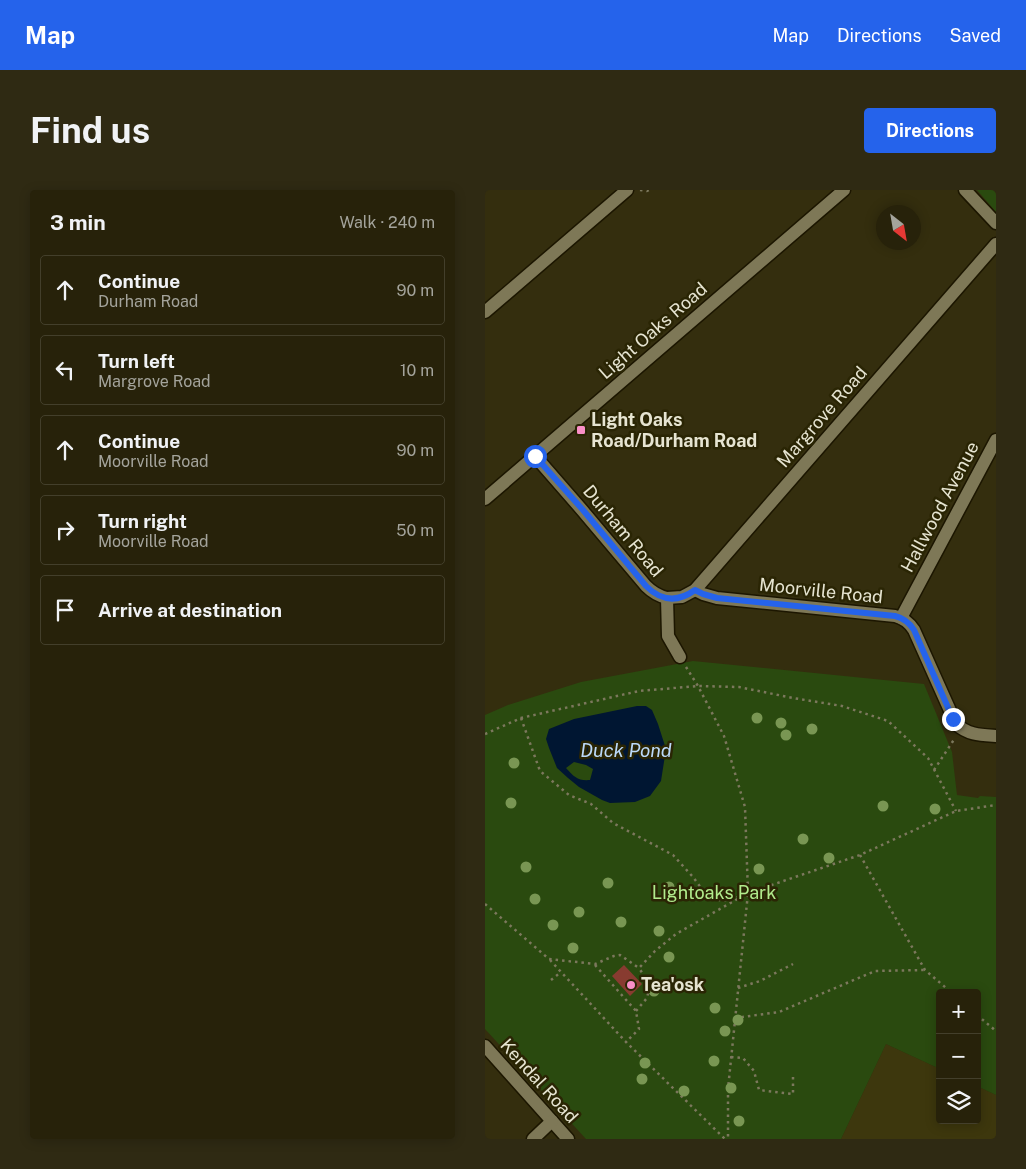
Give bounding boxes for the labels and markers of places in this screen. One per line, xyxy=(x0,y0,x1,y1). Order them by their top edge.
place label: Light Oaks Road/Durham Road xyxy=(591,409,757,451)
marker: Light Oaks Road/Durham Road xyxy=(575,424,587,436)
place label: Tea'osk xyxy=(641,974,705,995)
marker: Tea'osk xyxy=(625,979,637,991)

